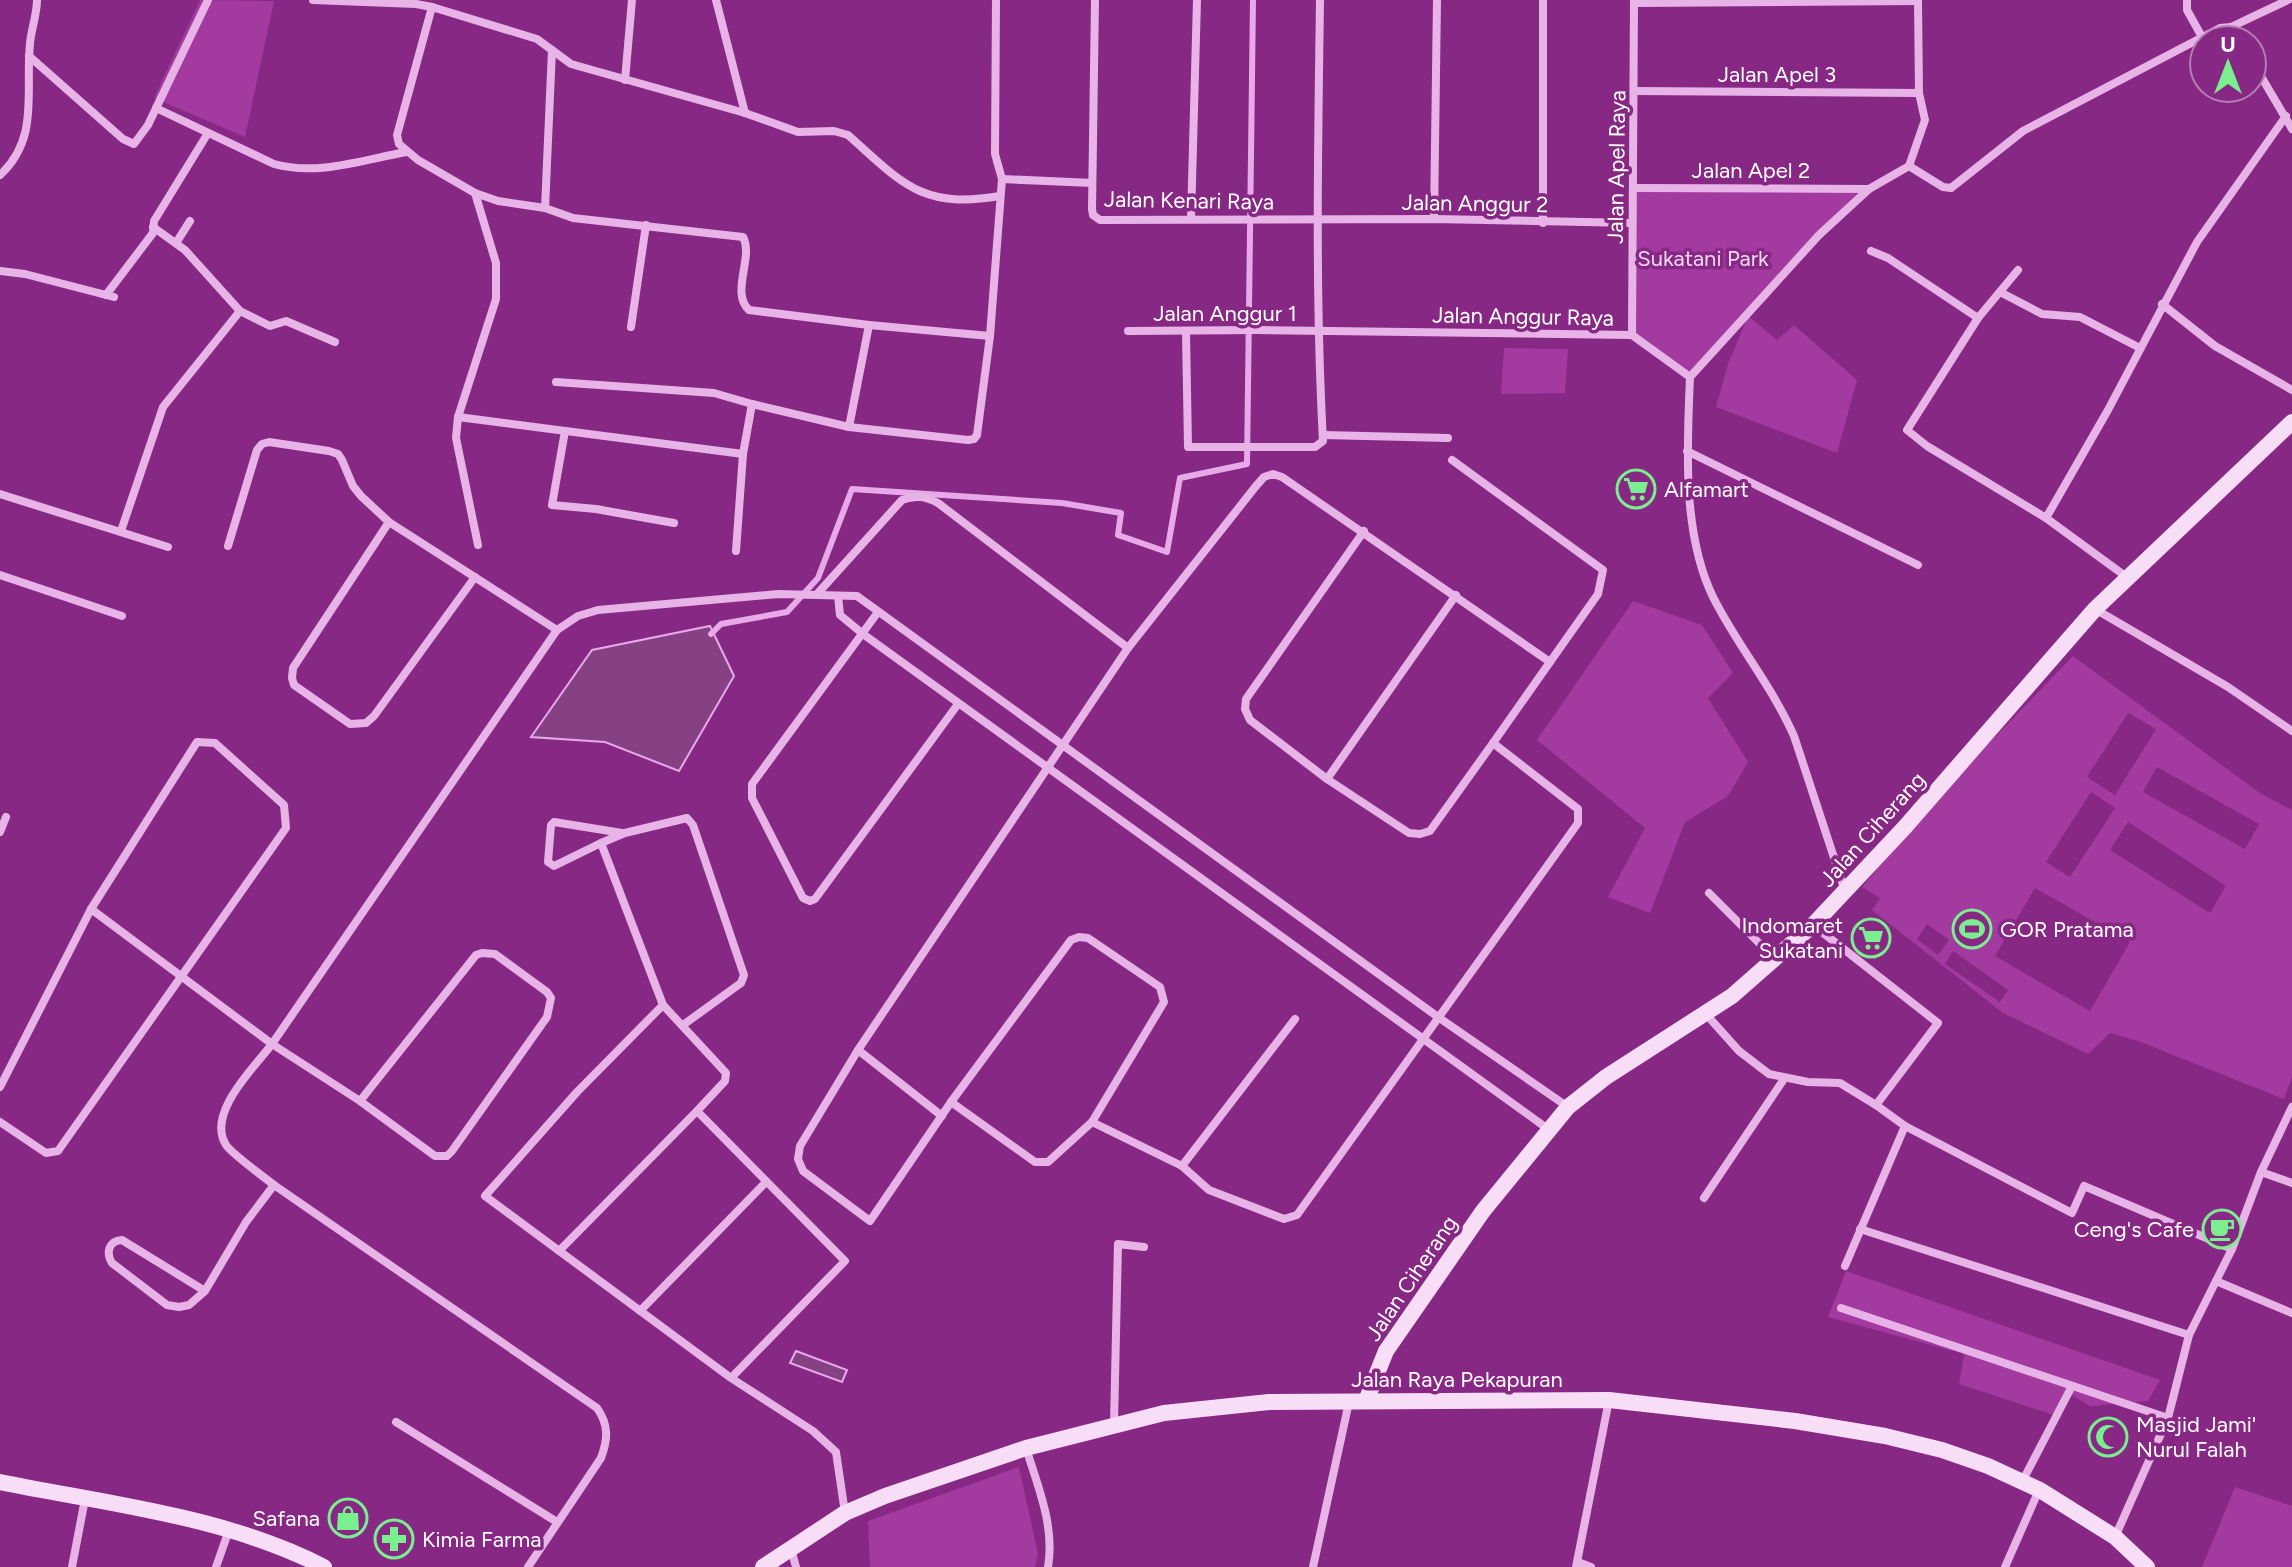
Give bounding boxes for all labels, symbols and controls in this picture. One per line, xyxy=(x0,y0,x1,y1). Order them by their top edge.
north arrow xyxy=(2188,24,2268,104)
text: U xyxy=(2220,31,2236,58)
street label: Jalan Apel 3 xyxy=(1718,61,1836,88)
street label: Jalan Apel Raya xyxy=(1602,90,1631,244)
street label: Jalan Apel 2 xyxy=(1692,157,1810,184)
street label: Jalan Kenari Raya xyxy=(1104,186,1274,215)
street label: Jalan Anggur 2 xyxy=(1401,189,1549,218)
park label: Sukatani Park xyxy=(1637,245,1769,272)
street label: Jalan Anggur 1 xyxy=(1153,300,1297,327)
street label: Jalan Anggur Raya xyxy=(1432,301,1614,332)
supermarket icon: Alfamart xyxy=(1615,468,1657,510)
place label: Alfamart xyxy=(1664,476,1749,503)
street label: Jalan Ciherang xyxy=(1814,766,1931,892)
sports icon: GOR Pratama xyxy=(1951,908,1993,950)
place label: Indomaret Sukatani xyxy=(1741,912,1843,964)
place label: GOR Pratama xyxy=(2000,916,2134,943)
supermarket icon: Indomaret Sukatani xyxy=(1850,917,1892,959)
cafe icon: Ceng's Cafe xyxy=(2201,1208,2243,1250)
street label: Jalan Ciherang xyxy=(1360,1210,1463,1346)
place label: Ceng's Cafe xyxy=(2074,1216,2194,1243)
street label: Jalan Raya Pekapuran xyxy=(1351,1366,1563,1393)
place label: Masjid Jami' Nurul Falah xyxy=(2136,1411,2256,1463)
mosque icon: Masjid Jami' Nurul Falah xyxy=(2087,1416,2129,1458)
shop icon: Safana xyxy=(327,1497,369,1539)
place label: Safana xyxy=(253,1505,320,1532)
pharmacy icon: Kimia Farma xyxy=(373,1518,415,1560)
place label: Kimia Farma xyxy=(422,1526,541,1553)

